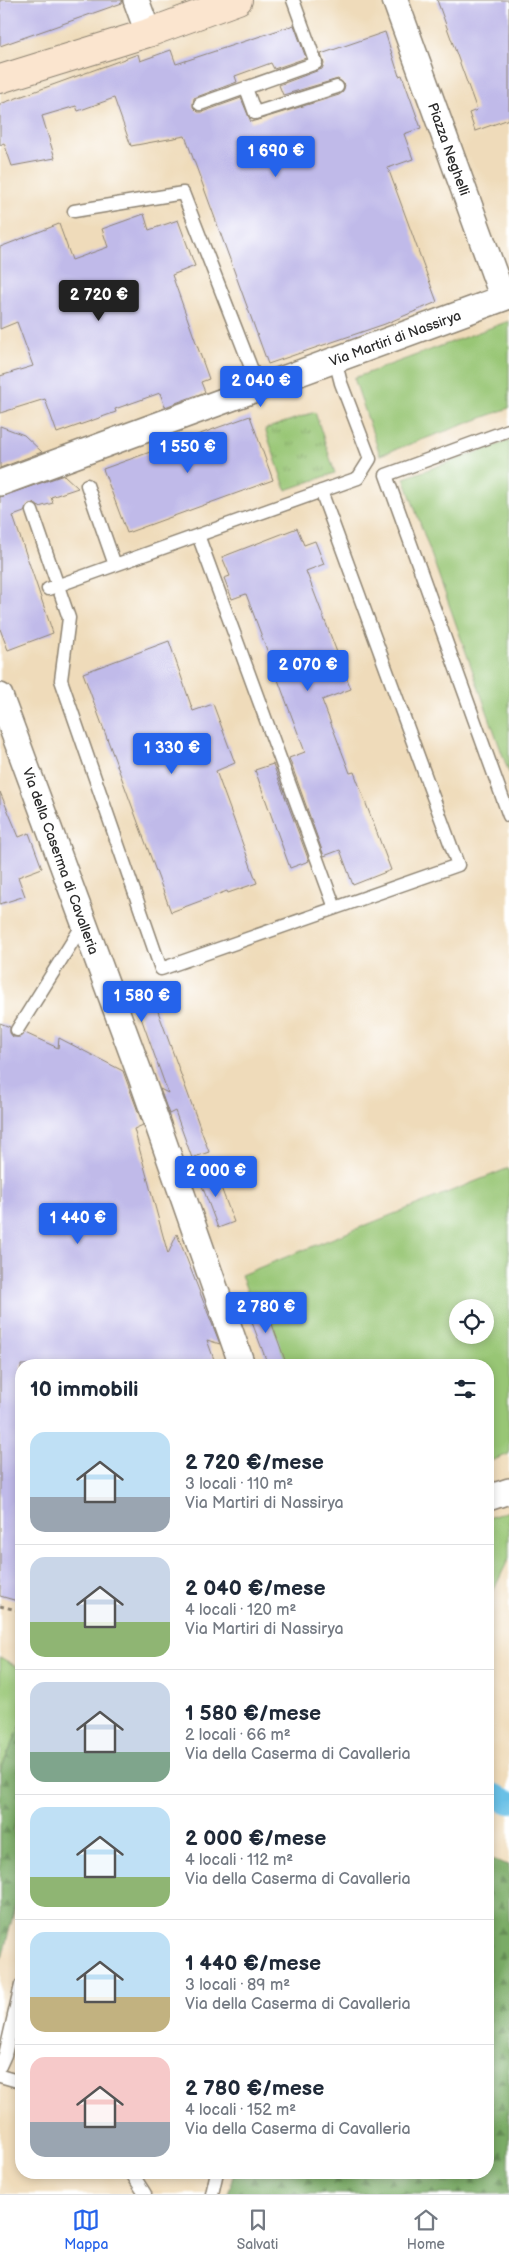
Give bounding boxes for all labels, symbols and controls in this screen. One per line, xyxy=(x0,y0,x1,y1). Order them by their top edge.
street label: Piazza Neghelli xyxy=(424,100,473,198)
pin: 1 690 € xyxy=(230,136,322,178)
text: 1 690 € xyxy=(248,142,304,161)
pin: 2 720 € xyxy=(53,280,145,322)
text: 2 720 € xyxy=(70,286,128,305)
street label: Via Martiri di Nassirya xyxy=(327,307,463,370)
pin: 2 040 € xyxy=(215,366,307,408)
text: 2 040 € xyxy=(231,372,291,391)
pin: 1 550 € xyxy=(142,432,234,474)
text: 1 550 € xyxy=(160,438,216,457)
pin: 2 070 € xyxy=(262,650,354,692)
text: 2 070 € xyxy=(278,656,338,675)
pin: 1 330 € xyxy=(126,732,218,775)
text: 1 330 € xyxy=(144,739,200,758)
street label: Via della Caserma di Cavalleria xyxy=(19,766,102,957)
pin: 1 580 € xyxy=(96,980,188,1023)
text: 1 580 € xyxy=(114,987,170,1006)
pin: 2 000 € xyxy=(170,1156,262,1198)
text: 2 000 € xyxy=(186,1162,246,1181)
pin: 1 440 € xyxy=(32,1202,124,1245)
text: 1 440 € xyxy=(50,1209,106,1228)
pin: 2 780 € xyxy=(220,1292,312,1334)
text: 2 780 € xyxy=(237,1298,295,1317)
map controls xyxy=(449,1299,494,1344)
button: locate xyxy=(449,1299,494,1344)
icon: filters xyxy=(451,1375,479,1403)
text: 10 immobili xyxy=(30,1377,138,1402)
text: 2 720 €/mese xyxy=(185,1450,324,1475)
icon: home xyxy=(70,1452,130,1512)
text: 3 locali · 110 m² xyxy=(185,1475,293,1494)
text: Via Martiri di Nassirya xyxy=(185,1494,344,1513)
text: 2 040 €/mese xyxy=(185,1576,326,1601)
icon: home xyxy=(70,1577,130,1637)
text: 4 locali · 120 m² xyxy=(185,1601,296,1620)
text: Via Martiri di Nassirya xyxy=(185,1620,344,1639)
text: 1 580 €/mese xyxy=(185,1701,321,1726)
icon: home xyxy=(70,1702,130,1762)
text: 2 locali · 66 m² xyxy=(185,1726,291,1745)
text: Via della Caserma di Cavalleria xyxy=(185,1745,411,1764)
text: 2 000 €/mese xyxy=(185,1826,326,1851)
icon: home xyxy=(70,1827,130,1887)
text: 4 locali · 112 m² xyxy=(185,1851,293,1870)
text: Via della Caserma di Cavalleria xyxy=(185,1870,411,1889)
text: 1 440 €/mese xyxy=(185,1951,321,1976)
icon: home xyxy=(70,1952,130,2012)
text: 3 locali · 89 m² xyxy=(185,1976,290,1995)
text: Via della Caserma di Cavalleria xyxy=(185,1995,411,2014)
text: 2 780 €/mese xyxy=(185,2076,324,2101)
icon: home xyxy=(70,2077,130,2137)
text: 4 locali · 152 m² xyxy=(185,2101,296,2120)
text: Via della Caserma di Cavalleria xyxy=(185,2120,411,2139)
tab: Mappa xyxy=(64,2206,108,2253)
tab: Salvati xyxy=(237,2206,278,2253)
tab: Home xyxy=(407,2206,445,2253)

